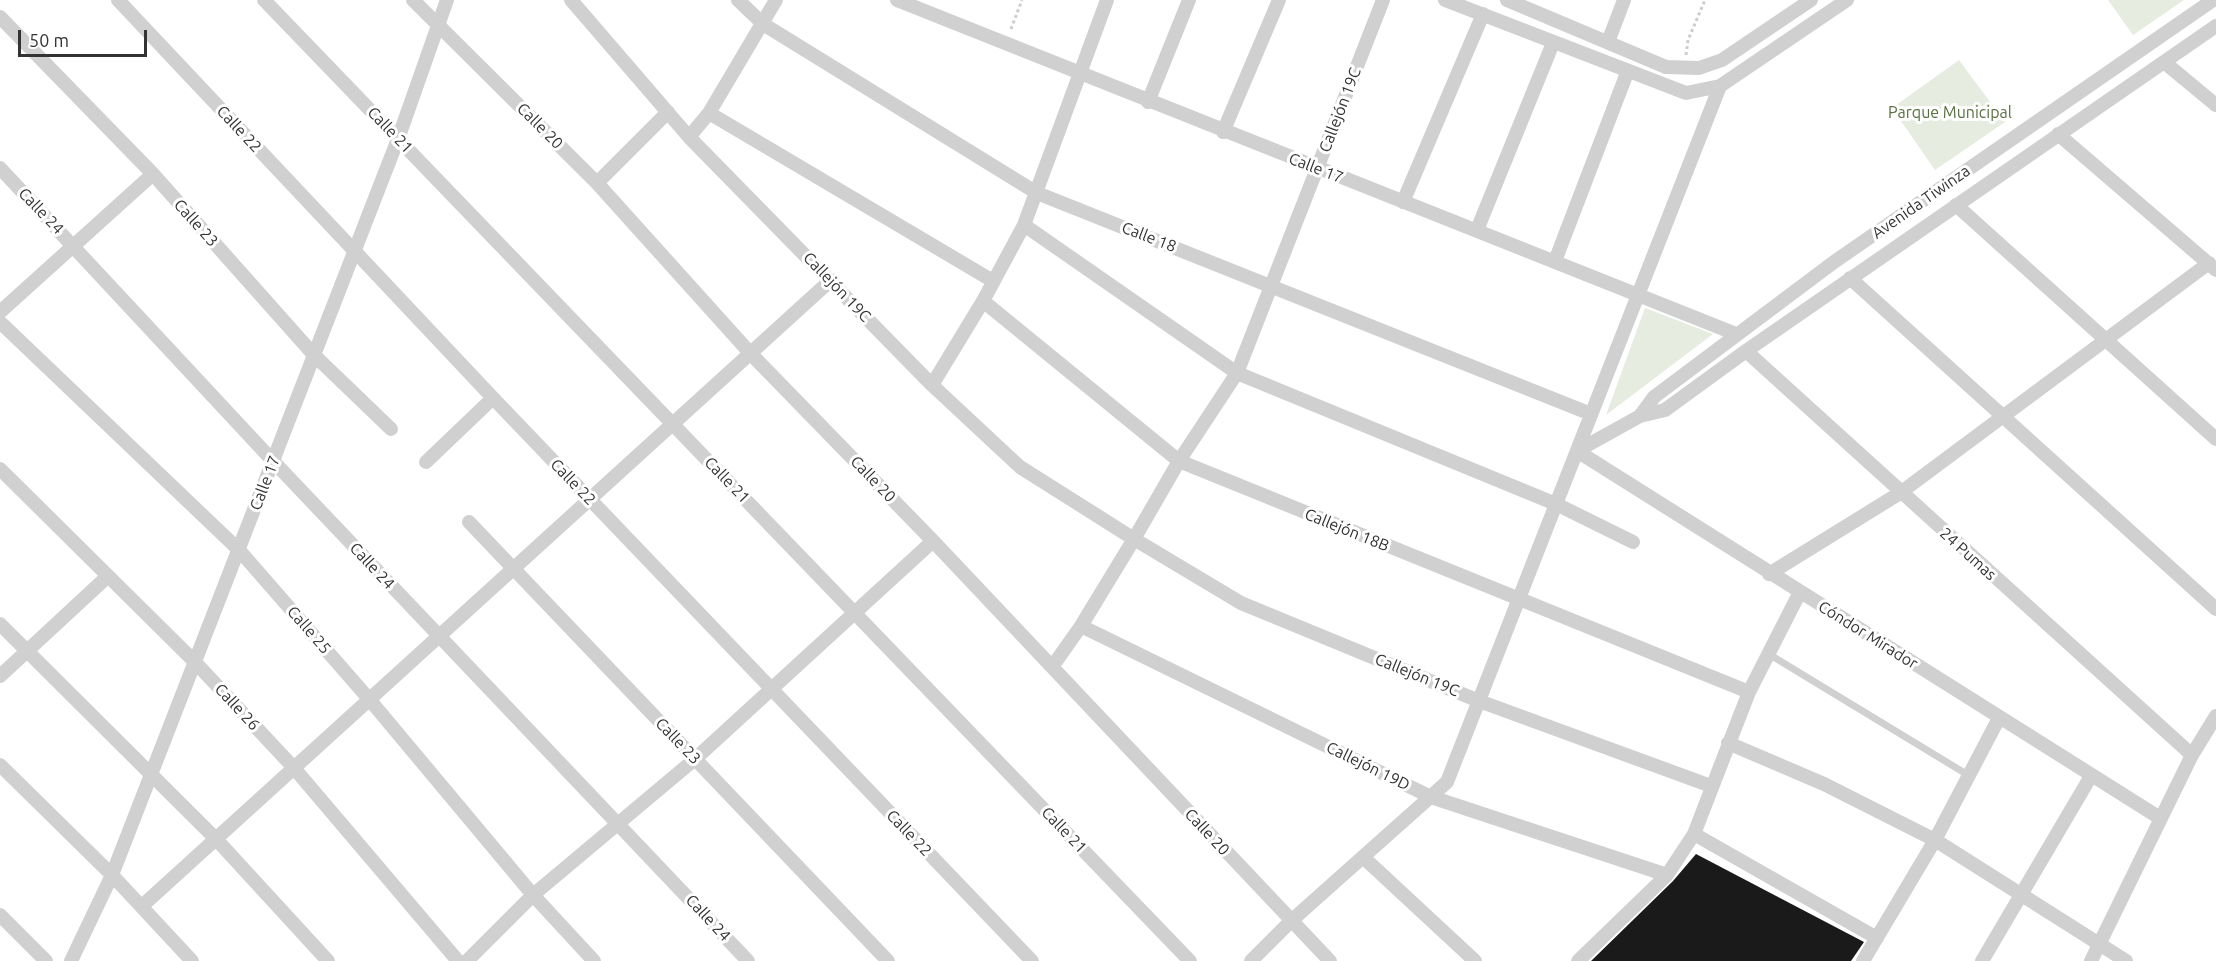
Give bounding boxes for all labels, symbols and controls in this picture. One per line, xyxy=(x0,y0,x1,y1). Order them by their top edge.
scale bar xyxy=(21,18,150,56)
text: 50 m xyxy=(29,30,69,50)
street label: Callejón 19C xyxy=(1315,65,1365,155)
street label: Calle 20 xyxy=(513,99,567,153)
street label: Calle 22 xyxy=(213,102,265,156)
street label: Calle 21 xyxy=(363,103,417,157)
park label: Parque Municipal xyxy=(1888,103,2012,123)
street label: Calle 17 xyxy=(1286,149,1346,187)
street label: Avenida Tiwinza xyxy=(1868,161,1974,243)
street label: Calle 24 xyxy=(14,184,68,238)
street label: Calle 23 xyxy=(170,195,222,251)
street label: Calle 18 xyxy=(1119,218,1179,256)
street label: Callejón 19C xyxy=(799,248,875,326)
street label: Calle 20 xyxy=(846,452,900,506)
street label: Calle 17 xyxy=(246,453,284,513)
street label: Calle 21 xyxy=(700,453,754,507)
street label: Calle 22 xyxy=(546,455,600,509)
street label: Callejón 18B xyxy=(1302,504,1392,556)
street label: 24 Pumas xyxy=(1936,524,2000,584)
street label: Calle 24 xyxy=(346,539,398,593)
street label: Cóndor Mirador xyxy=(1815,597,1921,673)
street label: Calle 25 xyxy=(283,602,335,658)
street label: Callejón 19C xyxy=(1372,649,1462,701)
street label: Calle 26 xyxy=(211,680,263,734)
street label: Calle 23 xyxy=(651,714,705,768)
street label: Callejón 19D xyxy=(1323,738,1413,794)
street label: Calle 21 xyxy=(1037,803,1091,857)
street label: Calle 20 xyxy=(1181,805,1233,859)
street label: Calle 22 xyxy=(882,806,936,860)
street label: Calle 24 xyxy=(682,891,734,945)

